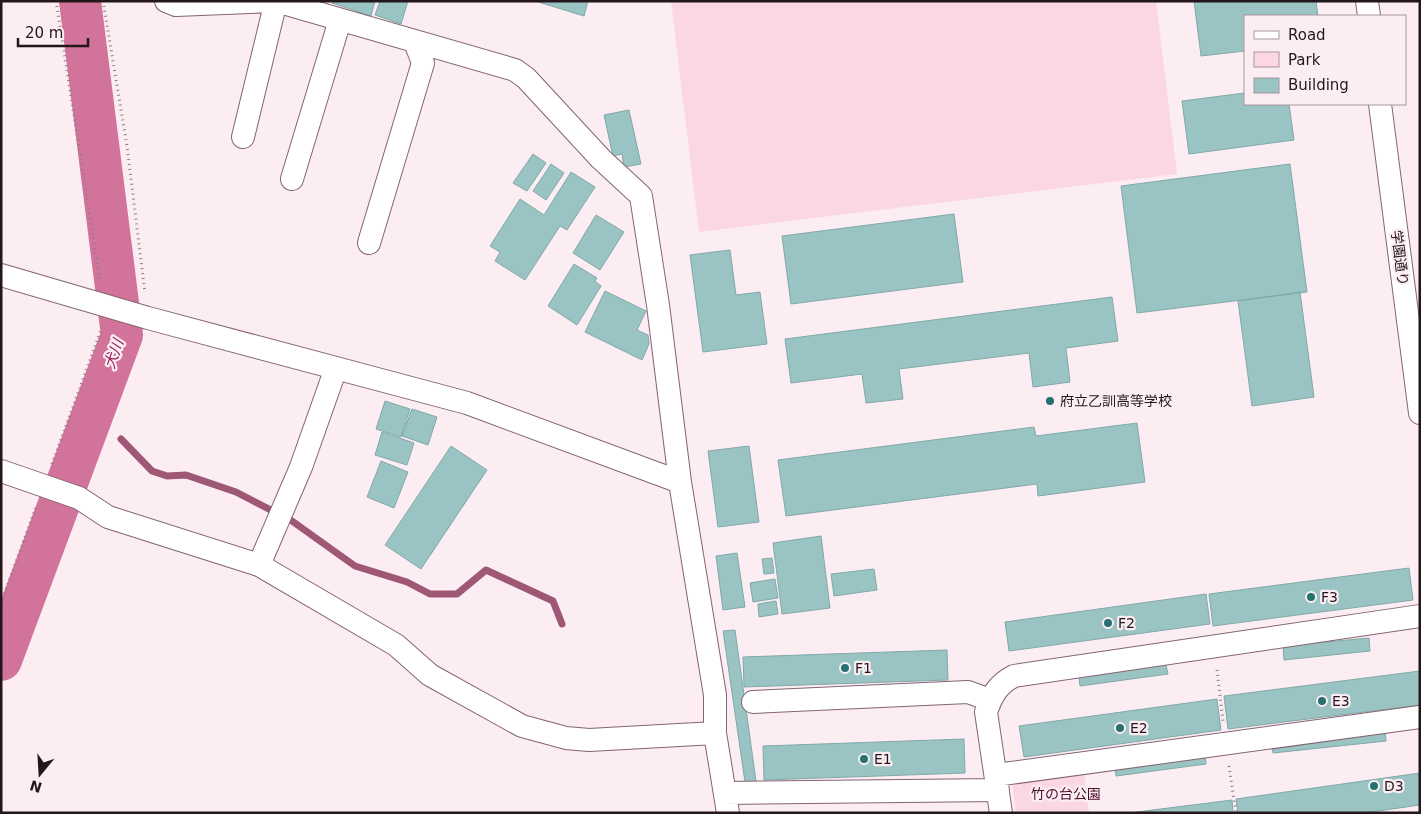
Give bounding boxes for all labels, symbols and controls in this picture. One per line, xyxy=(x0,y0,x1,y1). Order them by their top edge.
scale bar xyxy=(18,15,88,47)
legend xyxy=(1244,15,1406,105)
text: 20 m xyxy=(25,24,63,42)
text: Road xyxy=(1288,26,1326,44)
text: Park xyxy=(1288,51,1321,69)
text: Building xyxy=(1288,76,1349,94)
street label: 学園通り xyxy=(1389,229,1411,287)
water label: 犬川 xyxy=(101,335,128,371)
place label: 府立乙訓高等学校 xyxy=(1060,393,1172,409)
marker: 府立乙訓高等学校 xyxy=(1044,395,1056,407)
place label: F3 xyxy=(1321,589,1338,605)
marker: F3 xyxy=(1305,591,1317,603)
place label: F2 xyxy=(1118,615,1135,631)
marker: F2 xyxy=(1102,617,1114,629)
place label: F1 xyxy=(855,660,872,676)
marker: F1 xyxy=(839,662,851,674)
place label: E3 xyxy=(1332,693,1350,709)
marker: E3 xyxy=(1316,695,1328,707)
place label: E2 xyxy=(1130,720,1148,736)
marker: E2 xyxy=(1114,722,1126,734)
north arrow xyxy=(15,749,65,799)
place label: E1 xyxy=(874,751,892,767)
marker: E1 xyxy=(858,753,870,765)
text: N xyxy=(28,777,44,796)
place label: D3 xyxy=(1384,778,1404,794)
marker: D3 xyxy=(1368,780,1380,792)
park label: 竹の台公園 xyxy=(1031,786,1101,802)

